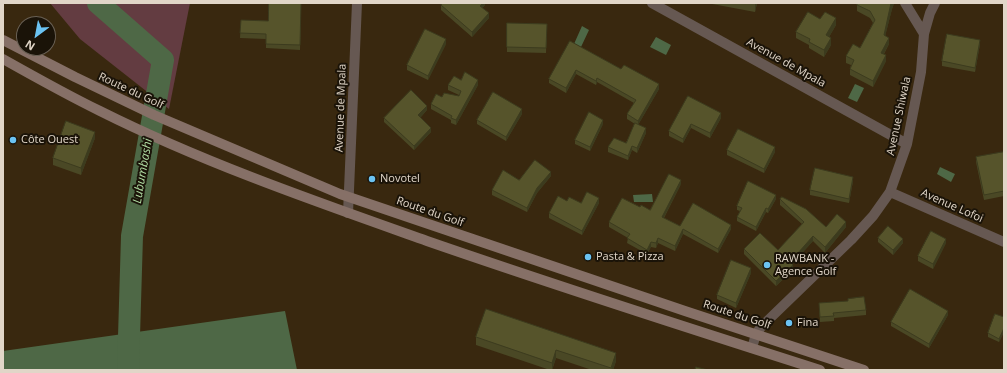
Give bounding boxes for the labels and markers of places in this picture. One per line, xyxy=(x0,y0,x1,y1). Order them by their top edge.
place label: Côte Ouest xyxy=(21,133,78,147)
marker: Côte Ouest xyxy=(8,135,18,145)
place label: Novotel xyxy=(380,172,420,186)
marker: Novotel xyxy=(367,174,377,184)
place label: Pasta & Pizza xyxy=(596,250,664,264)
marker: Pasta & Pizza xyxy=(583,252,593,262)
place label: RAWBANK - Agence Golf xyxy=(775,252,836,278)
marker: RAWBANK - Agence Golf xyxy=(762,260,772,270)
place label: Fina xyxy=(797,316,818,330)
marker: Fina xyxy=(784,318,794,328)

